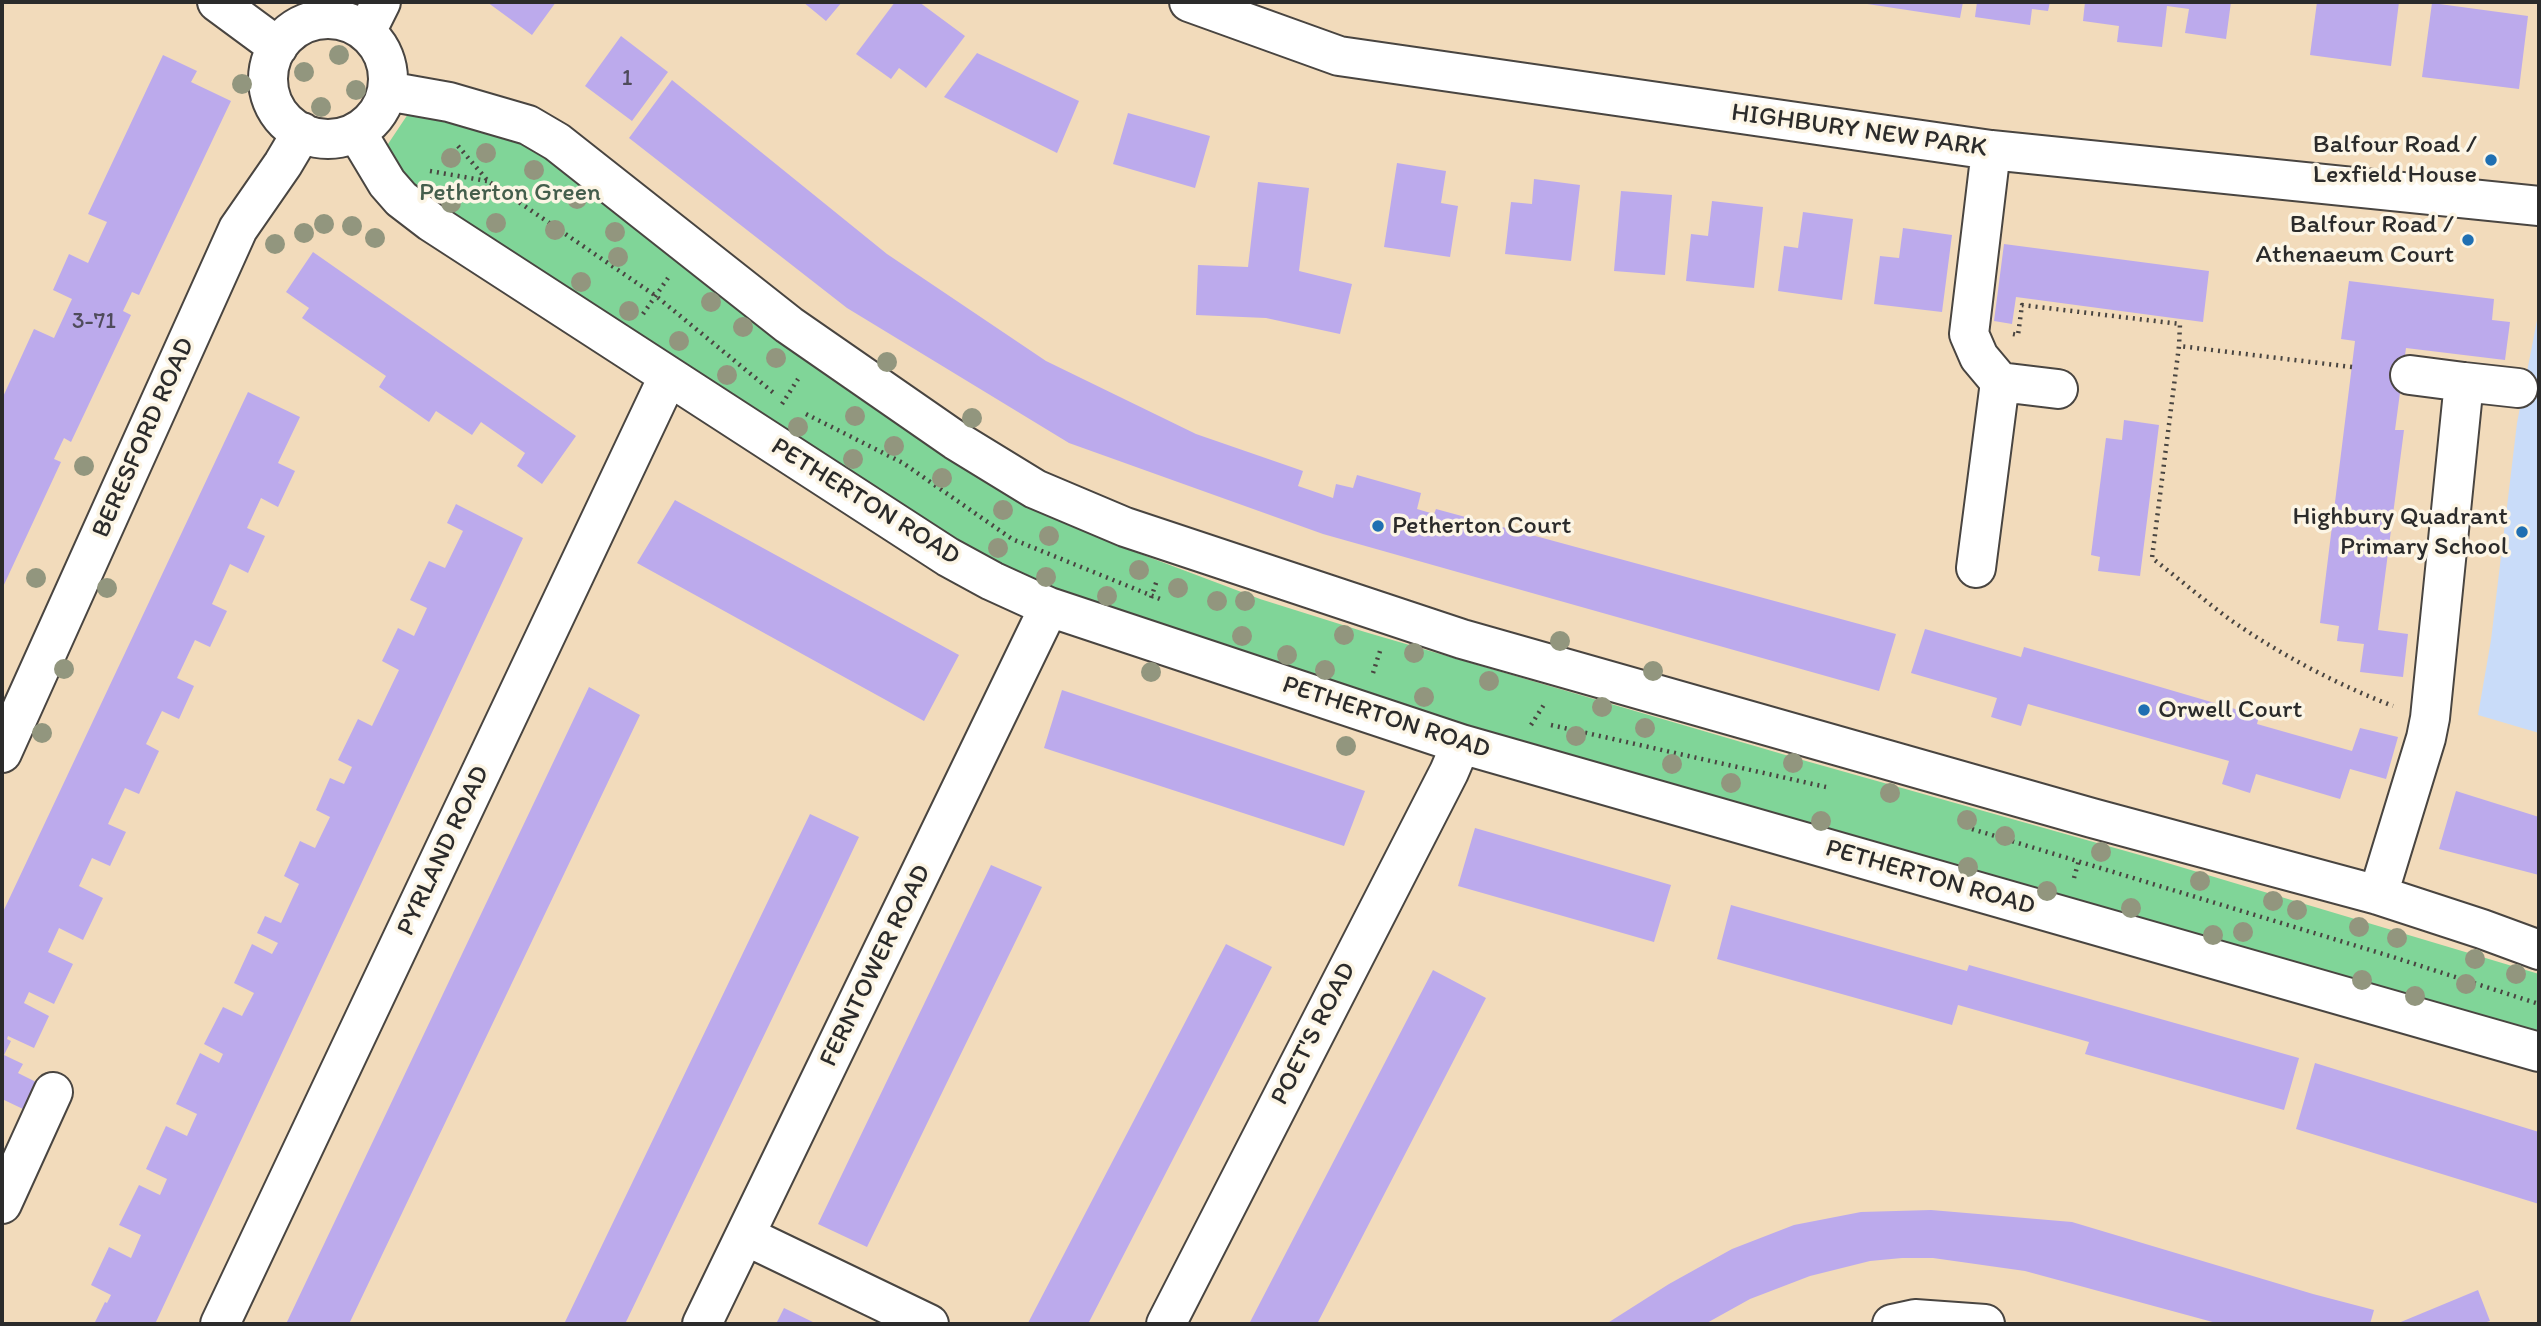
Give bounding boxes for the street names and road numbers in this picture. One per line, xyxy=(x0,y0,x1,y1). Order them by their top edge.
street label: HIGHBURY NEW PARK xyxy=(1729,98,1989,164)
street label: BERESFORD ROAD xyxy=(86,333,202,543)
street label: PETHERTON ROAD xyxy=(765,431,965,573)
street label: PETHERTON ROAD xyxy=(1278,670,1494,766)
street label: PYRLAND ROAD xyxy=(391,761,497,941)
street label: PETHERTON ROAD xyxy=(1822,833,2038,923)
street label: FERNTOWER ROAD xyxy=(814,860,938,1072)
street label: POET'S ROAD xyxy=(1265,958,1363,1110)

